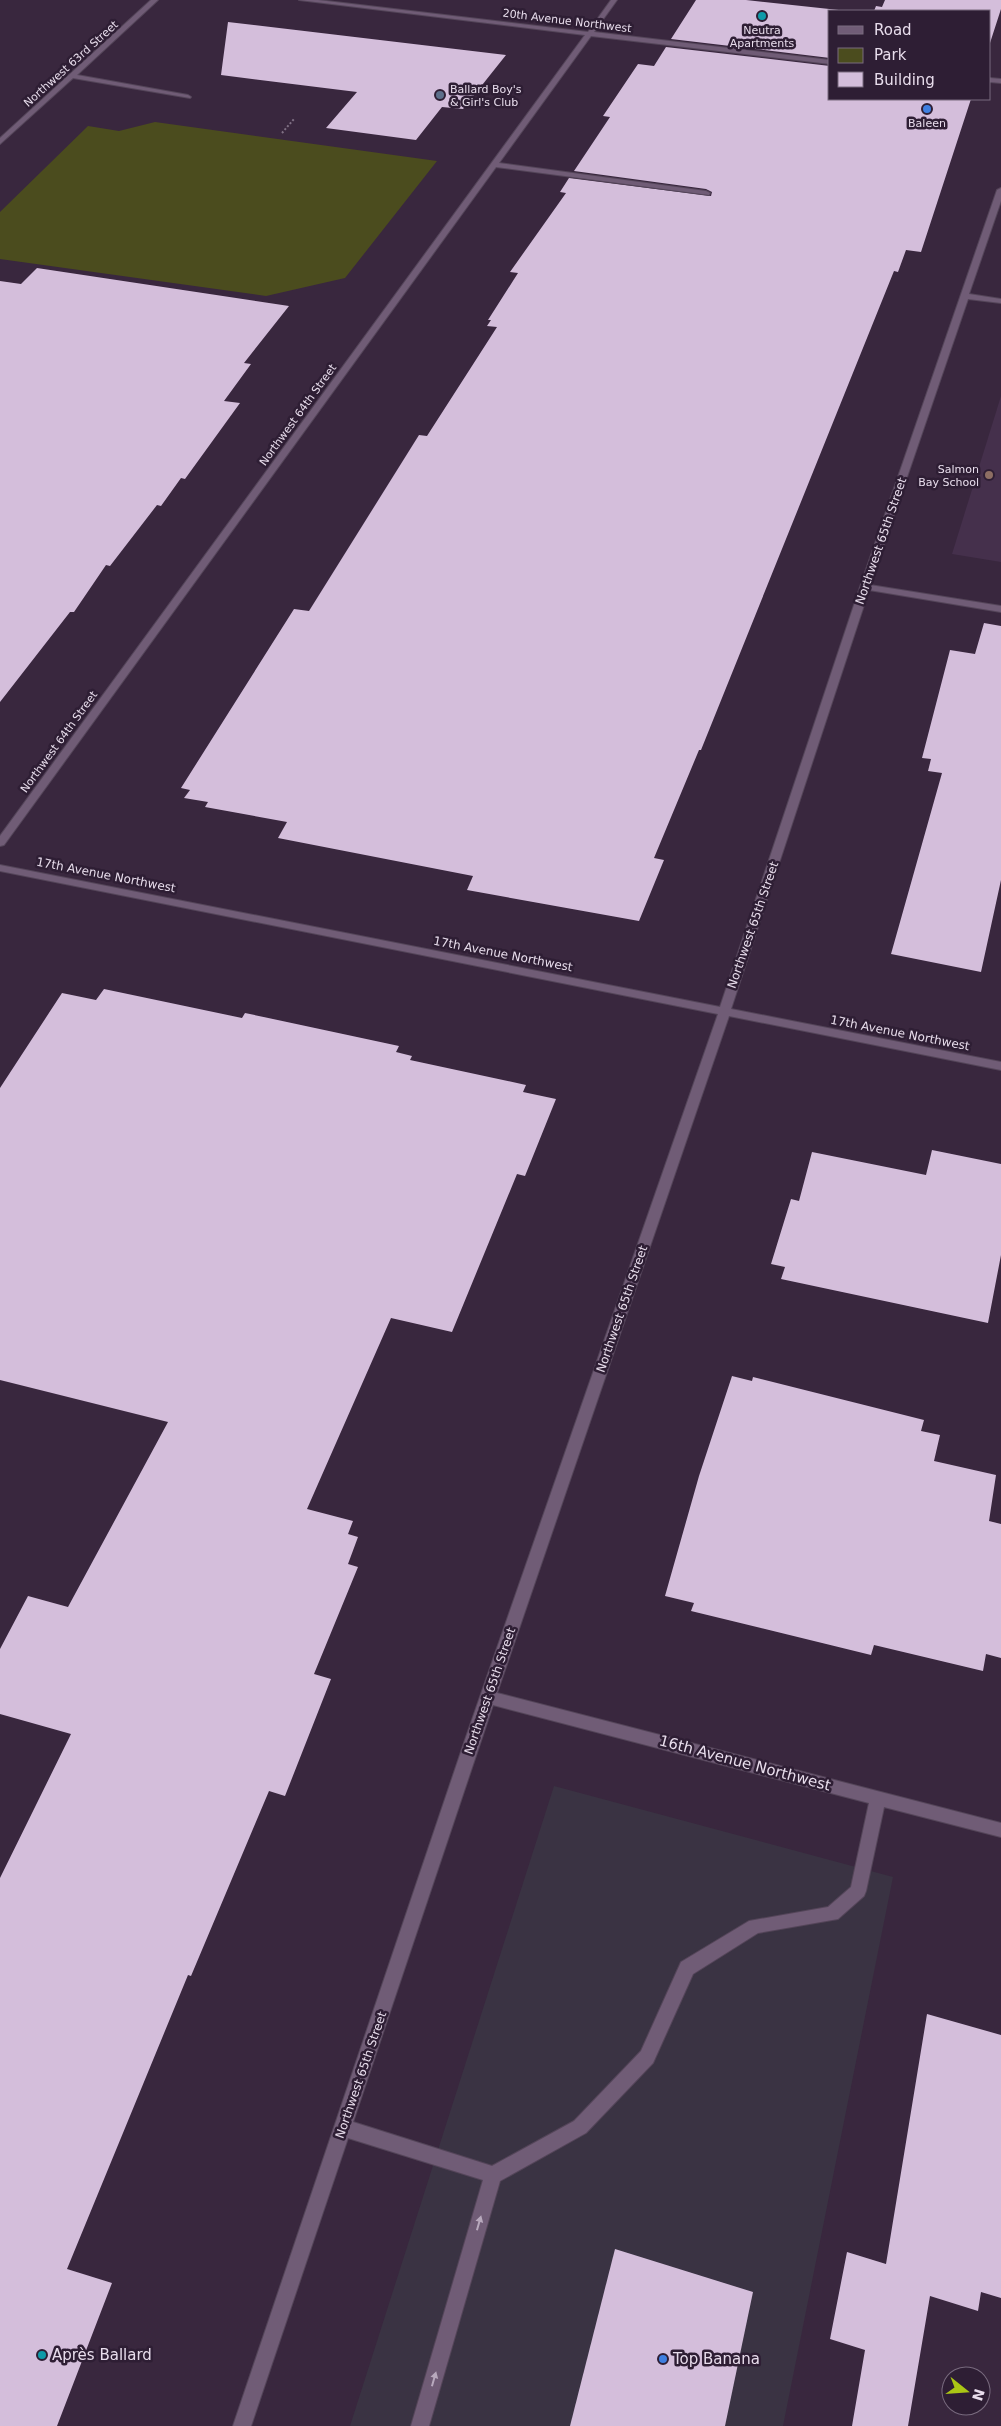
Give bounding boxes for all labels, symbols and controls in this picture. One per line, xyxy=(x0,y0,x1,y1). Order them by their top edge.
street label: 20th Avenue Northwest xyxy=(502,7,633,35)
marker: Neutra Apartments xyxy=(756,10,768,22)
legend xyxy=(828,10,991,100)
street label: Northwest 63rd Street xyxy=(21,18,121,110)
text: Road xyxy=(874,21,912,39)
place label: Neutra Apartments xyxy=(730,24,795,50)
text: Park xyxy=(874,46,907,64)
text: Building xyxy=(874,71,935,89)
place label: Ballard Boy's & Girl's Club xyxy=(450,83,522,109)
marker: Ballard Boy's & Girl's Club xyxy=(434,89,446,101)
marker: Baleen xyxy=(921,103,933,115)
place label: Baleen xyxy=(908,117,946,130)
street label: Northwest 64th Street xyxy=(257,361,340,468)
place label: Salmon Bay School xyxy=(918,463,979,489)
marker: Salmon Bay School xyxy=(983,469,995,481)
street label: Northwest 65th Street xyxy=(853,475,909,606)
street label: Northwest 64th Street xyxy=(18,688,101,795)
street label: 17th Avenue Northwest xyxy=(35,855,177,895)
street label: Northwest 65th Street xyxy=(725,859,781,990)
street label: 17th Avenue Northwest xyxy=(432,934,574,974)
street label: 17th Avenue Northwest xyxy=(829,1013,971,1053)
street label: Northwest 65th Street xyxy=(594,1243,650,1374)
street label: Northwest 65th Street xyxy=(462,1625,518,1756)
street label: 16th Avenue Northwest xyxy=(657,1731,833,1795)
street label: Northwest 65th Street xyxy=(333,2009,389,2140)
one-way arrow xyxy=(475,2216,483,2231)
place label: Après Ballard xyxy=(52,2346,152,2364)
marker: Après Ballard xyxy=(36,2349,48,2361)
place label: Top Banana xyxy=(672,2350,760,2368)
marker: Top Banana xyxy=(657,2353,669,2365)
north arrow xyxy=(941,2366,991,2416)
one-way arrow xyxy=(430,2372,438,2387)
text: N xyxy=(969,2387,988,2403)

